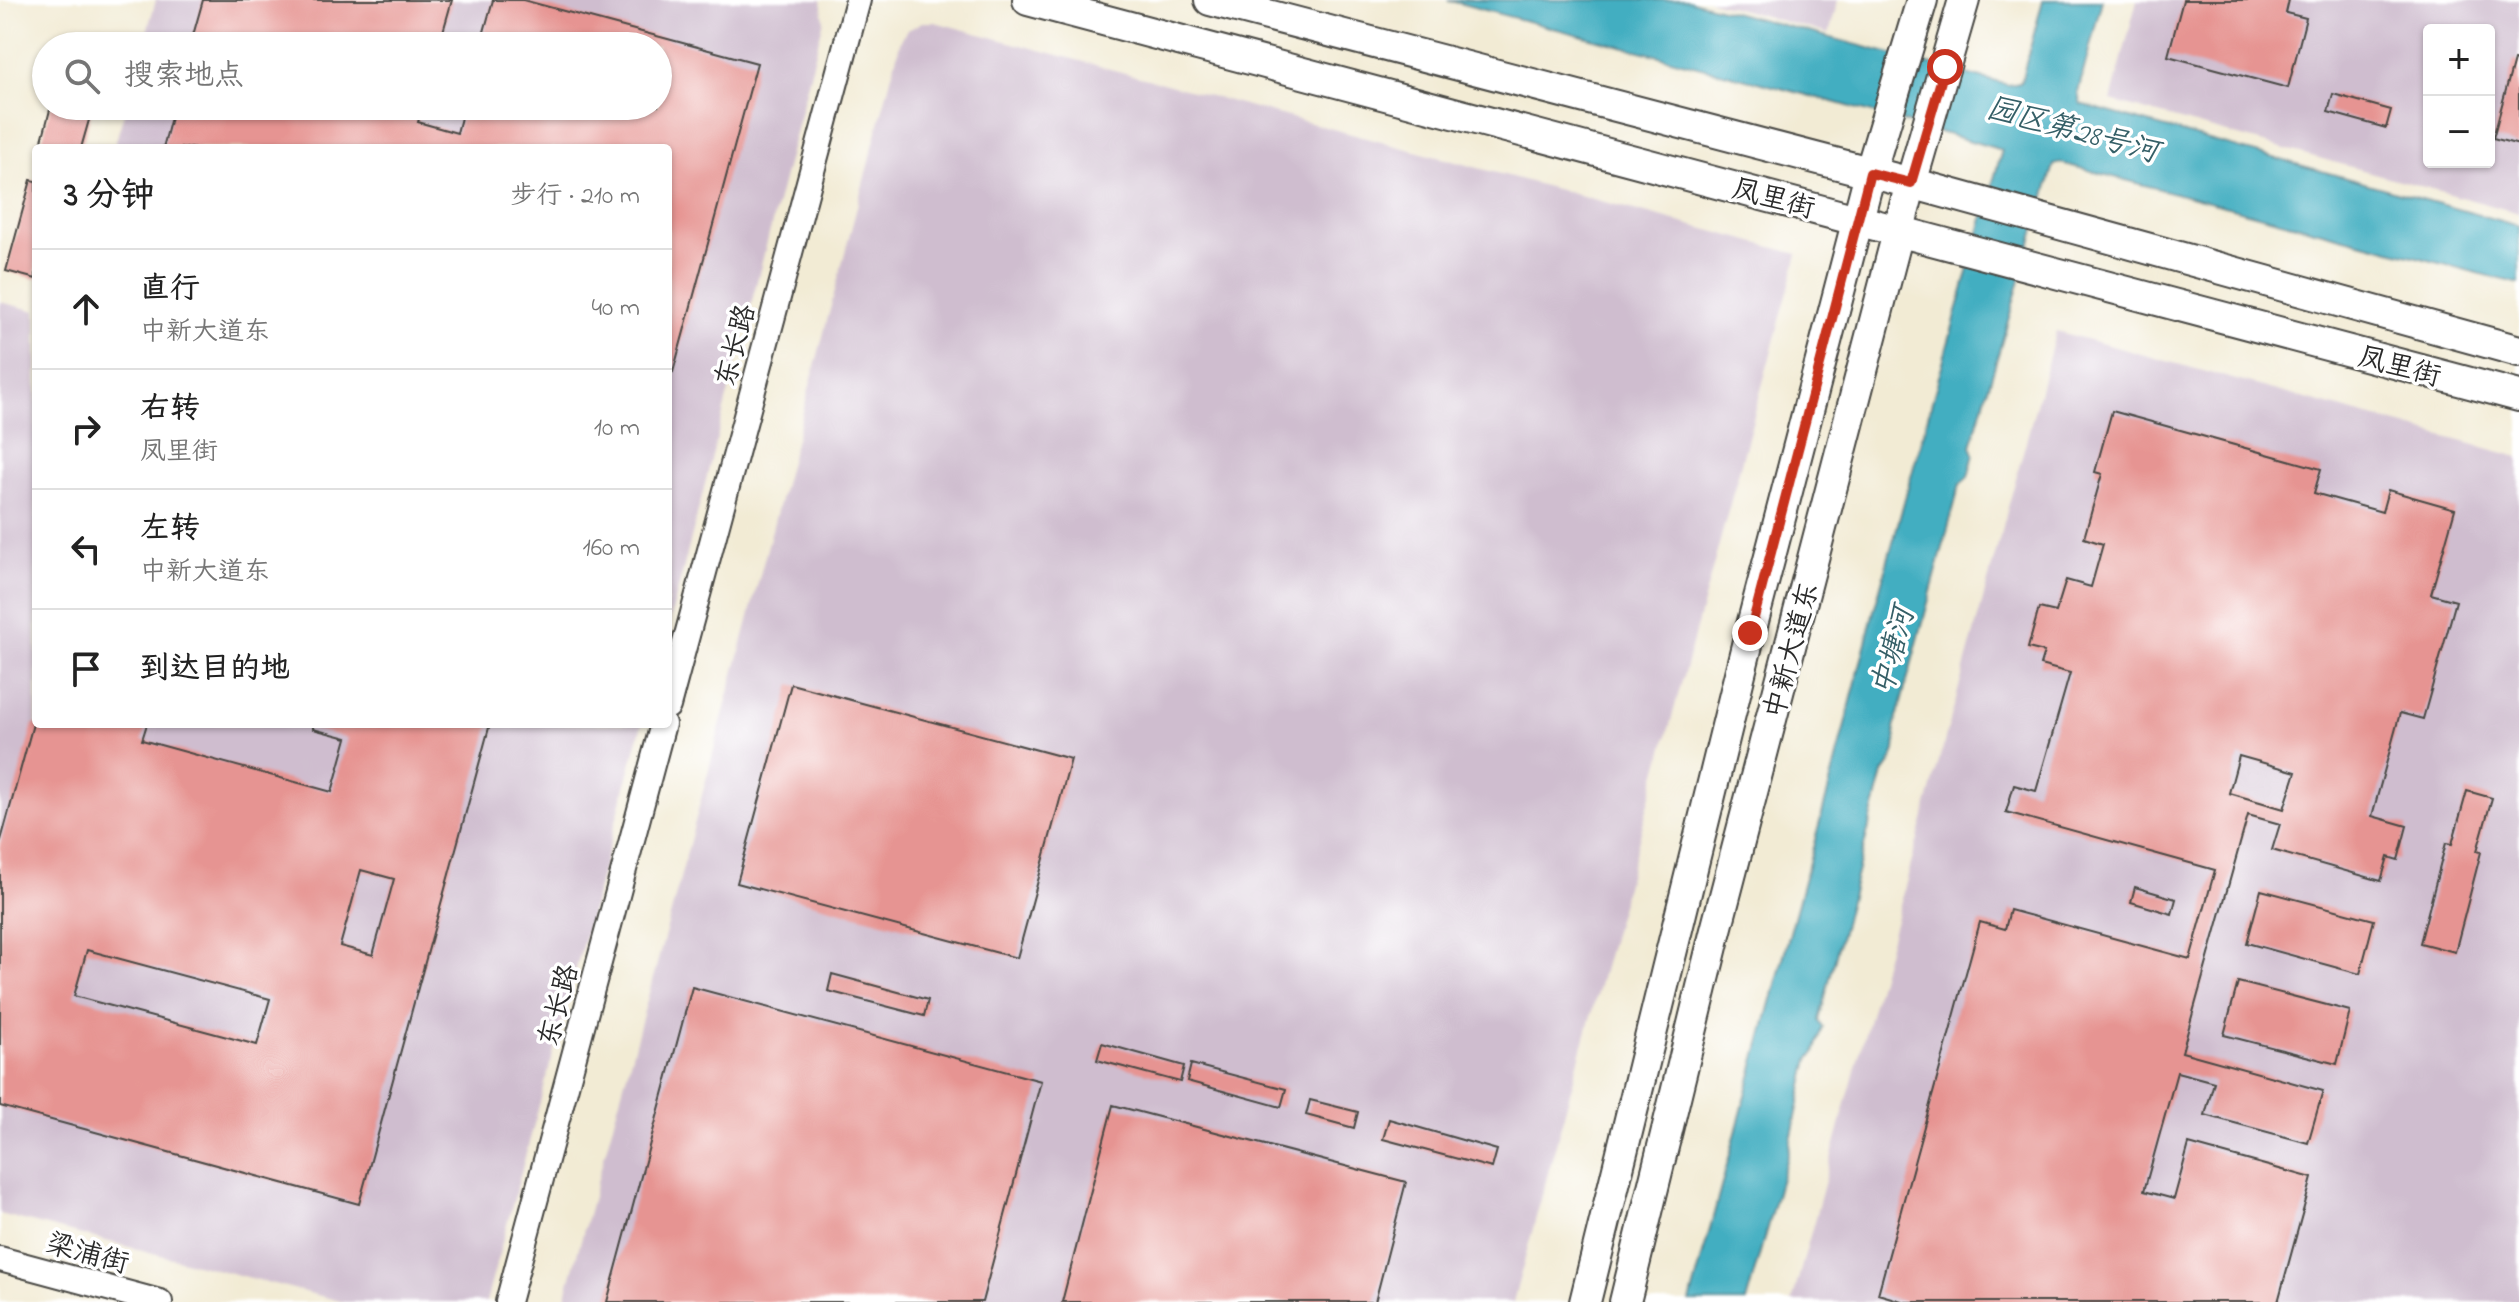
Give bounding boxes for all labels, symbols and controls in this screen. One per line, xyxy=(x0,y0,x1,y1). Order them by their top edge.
map controls xyxy=(2423,24,2495,168)
button: + xyxy=(2423,24,2495,96)
search box xyxy=(32,32,672,120)
route start xyxy=(1927,49,1963,85)
icon: search xyxy=(60,54,104,98)
text: 搜索地点 xyxy=(124,55,244,99)
water label: 园区第28号河 xyxy=(1981,88,2168,177)
button: − xyxy=(2423,96,2495,168)
street label: 凤里街 xyxy=(1727,170,1819,231)
text: 3 分钟 xyxy=(64,172,155,222)
text: 步行 · 210 m xyxy=(510,178,640,216)
text: 直行 xyxy=(140,268,200,312)
icon: ahead xyxy=(64,287,108,331)
text: 40 m xyxy=(591,290,640,328)
street label: 东长路 xyxy=(707,300,768,392)
text: 中新大道东 xyxy=(140,314,270,352)
street label: 凤里街 xyxy=(2353,338,2445,399)
text: 右转 xyxy=(140,388,200,432)
icon: right xyxy=(64,407,108,451)
text: 10 m xyxy=(594,410,640,448)
text: 凤里街 xyxy=(140,434,218,472)
text: 左转 xyxy=(140,508,200,552)
icon: left xyxy=(64,527,108,571)
text: 160 m xyxy=(582,530,640,568)
text: 中新大道东 xyxy=(140,554,270,592)
street label: 中新大道东 xyxy=(1755,578,1831,724)
water label: 中塘河 xyxy=(1862,598,1929,701)
route end xyxy=(1732,615,1768,651)
icon: arrive xyxy=(64,647,108,691)
text: 到达目的地 xyxy=(140,648,290,692)
street label: 东长路 xyxy=(530,960,591,1052)
street label: 梁浦街 xyxy=(41,1225,133,1286)

